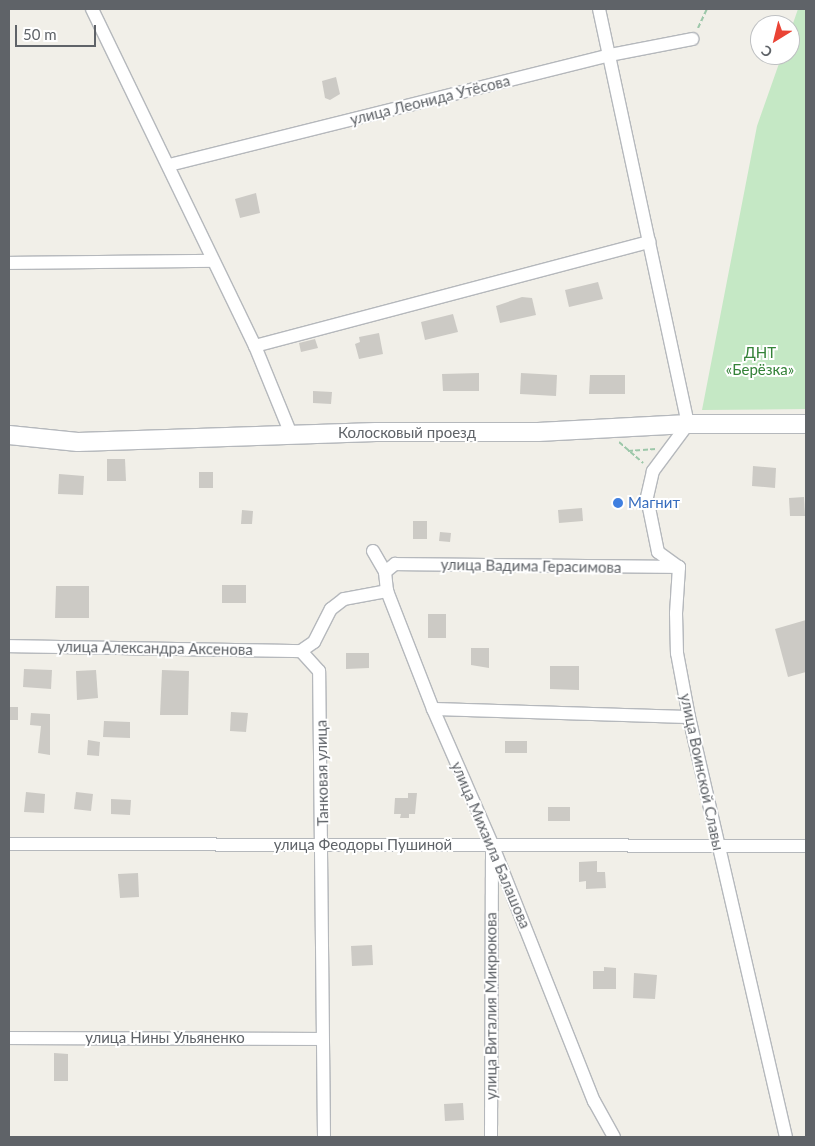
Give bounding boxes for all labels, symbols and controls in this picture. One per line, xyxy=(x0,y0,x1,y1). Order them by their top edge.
scale bar xyxy=(18,15,99,47)
north arrow xyxy=(750,15,800,65)
text: 50 m xyxy=(23,25,57,43)
text: С xyxy=(758,42,775,61)
street label: улица Леонида Утёсова xyxy=(348,71,512,129)
park label: ДНТ «Берёзка» xyxy=(726,343,794,378)
street label: Колосковый проезд xyxy=(338,424,476,442)
place label: Магнит xyxy=(628,494,680,512)
marker: Магнит xyxy=(612,497,624,509)
street label: улица Вадима Герасимова xyxy=(441,555,621,577)
street label: улица Александра Аксенова xyxy=(57,637,253,659)
street label: улица Воинской Славы xyxy=(677,692,727,852)
street label: Танковая улица xyxy=(312,720,332,826)
street label: улица Михаила Балашова xyxy=(448,759,534,931)
street label: улица Феодоры Пушиной xyxy=(274,836,452,854)
street label: улица Виталия Микрюкова xyxy=(482,912,500,1100)
street label: улица Нины Ульяненко xyxy=(85,1029,245,1047)

